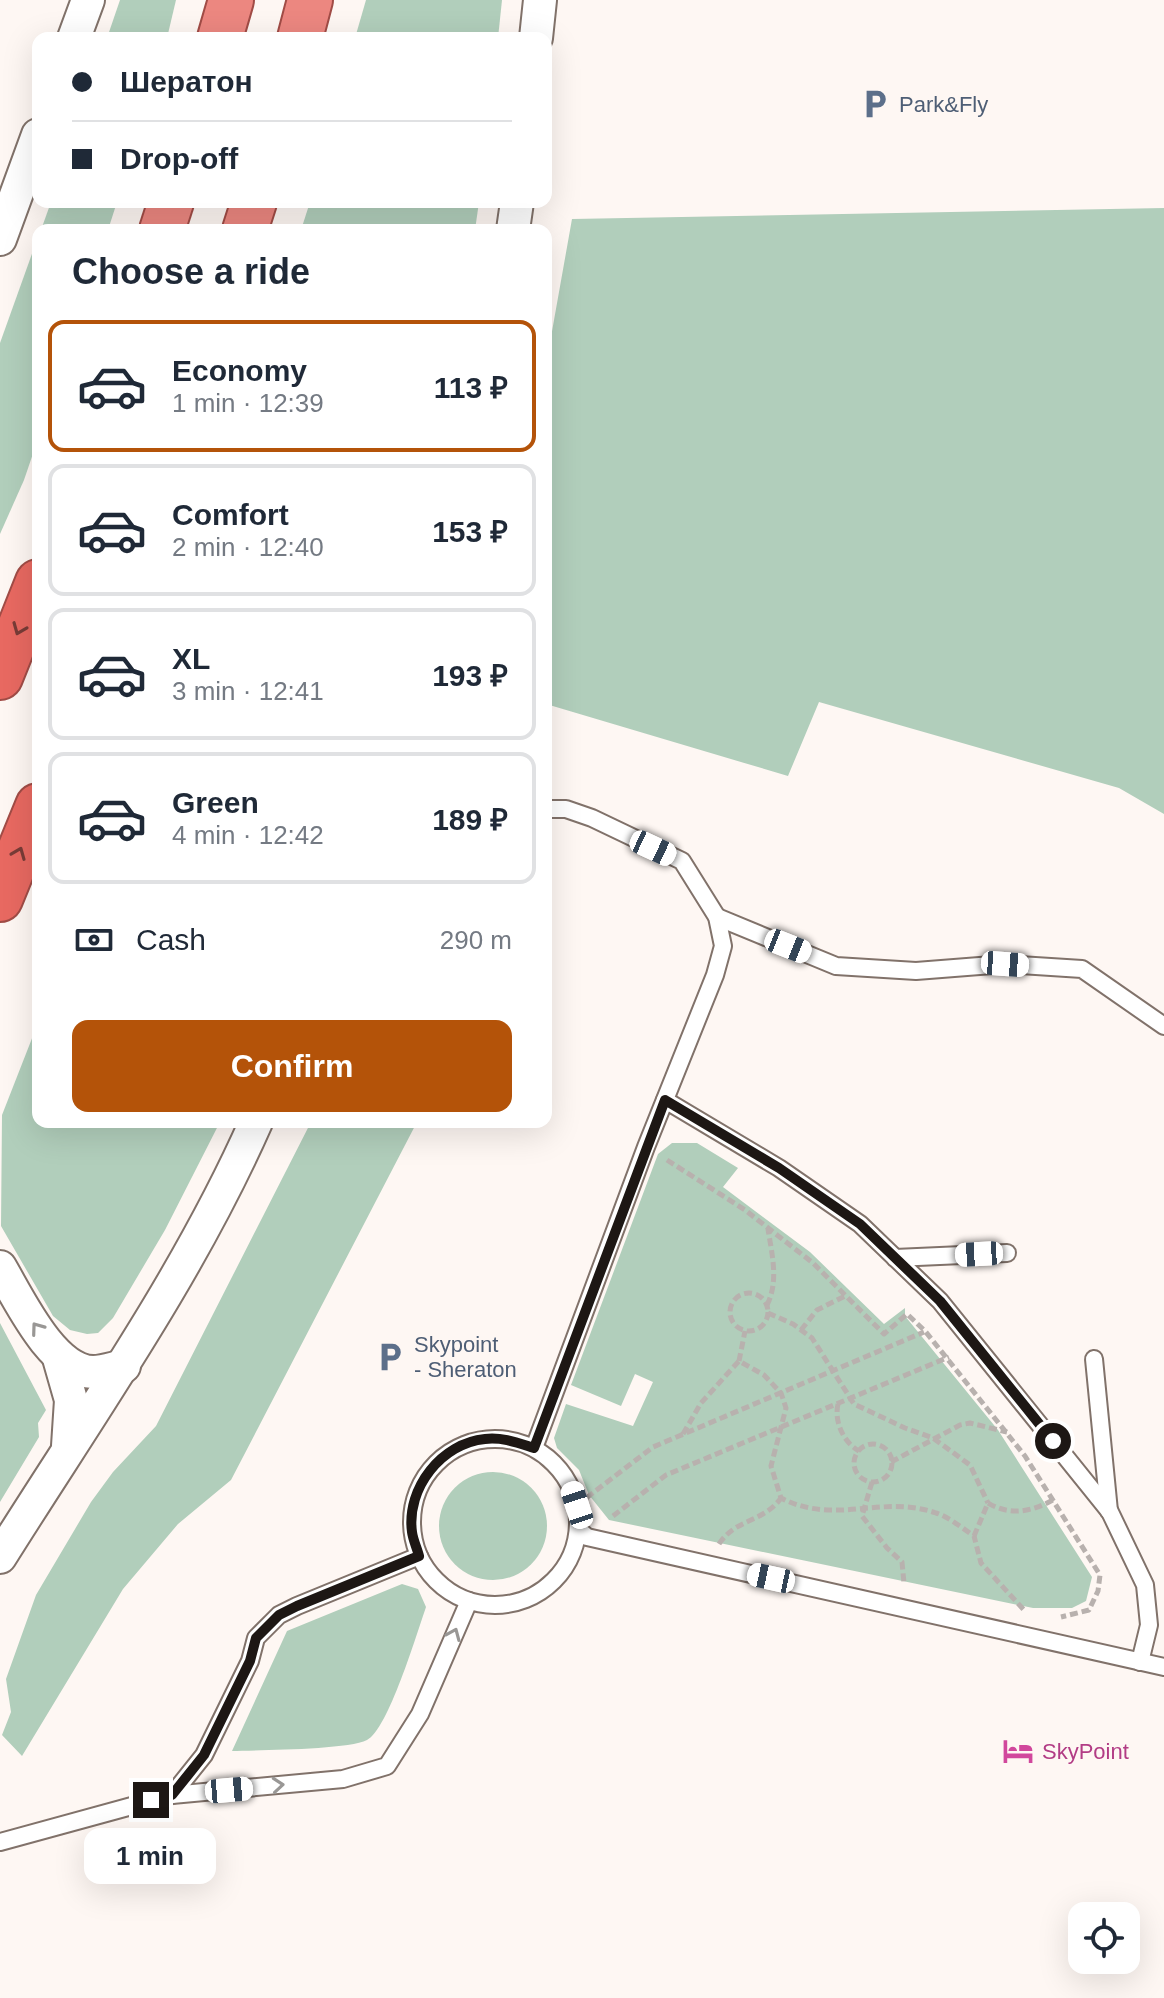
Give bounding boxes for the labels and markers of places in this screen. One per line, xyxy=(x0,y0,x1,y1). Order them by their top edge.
parking icon: Park&Fly xyxy=(858,87,892,121)
place label: Park&Fly xyxy=(899,92,988,117)
place label: Skypoint - Sheraton xyxy=(414,1332,517,1382)
parking icon: Skypoint - Sheraton xyxy=(373,1340,407,1374)
hotel icon: SkyPoint xyxy=(1001,1734,1035,1768)
place label: SkyPoint xyxy=(1042,1739,1129,1764)

